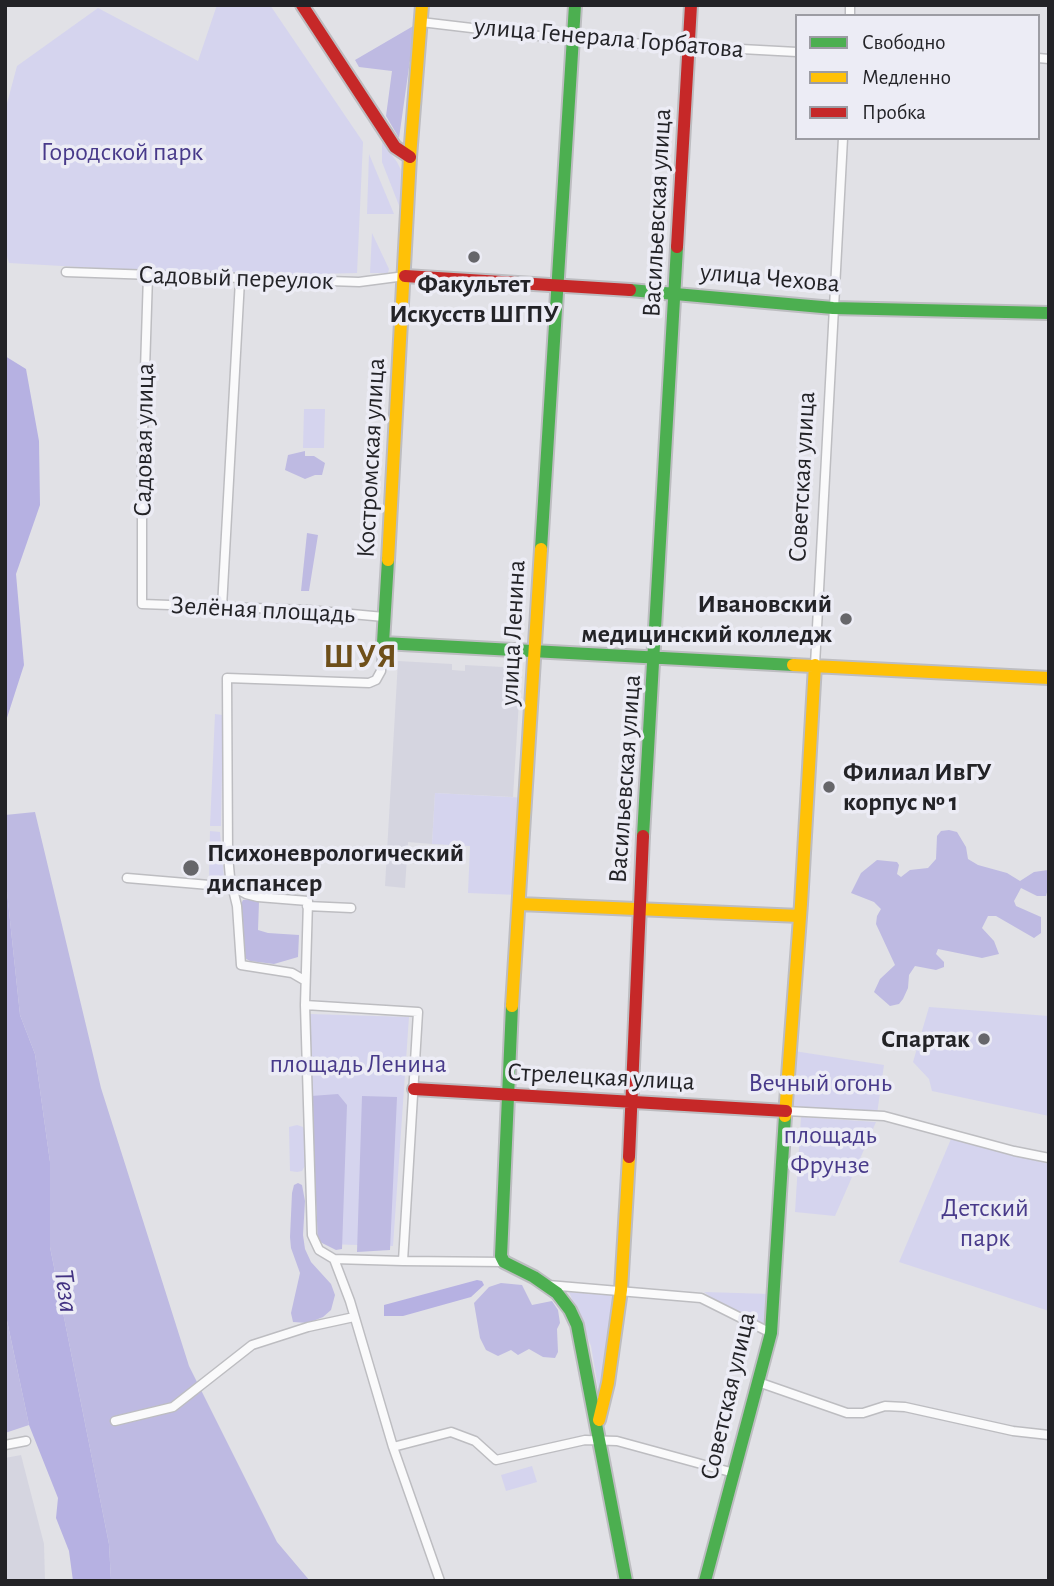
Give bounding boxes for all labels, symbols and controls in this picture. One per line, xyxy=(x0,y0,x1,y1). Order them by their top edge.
street label: улица Генерала Горбатова xyxy=(473,11,745,65)
legend xyxy=(795,14,1040,140)
text: Свободно xyxy=(862,32,946,53)
text: Медленно xyxy=(862,67,951,88)
text: Пробка xyxy=(862,102,926,123)
street label: Васильевская улица xyxy=(636,108,678,318)
park label: Городской парк xyxy=(41,136,203,168)
marker: Факультет Искусств ШГПУ xyxy=(466,249,482,265)
street label: улица Чехова xyxy=(699,256,841,300)
street label: Садовый переулок xyxy=(138,259,334,297)
place label: Факультет Искусств ШГПУ xyxy=(389,268,559,330)
street label: Костромская улица xyxy=(350,357,392,559)
street label: Садовая улица xyxy=(127,363,161,517)
street label: Советская улица xyxy=(782,391,822,563)
street label: улица Ленина xyxy=(494,559,532,707)
place label: Ивановский медицинский колледж xyxy=(581,588,832,650)
street label: Зелёная площадь xyxy=(170,590,356,630)
marker: Ивановский медицинский колледж xyxy=(838,611,854,627)
district label: ШУЯ xyxy=(324,637,398,677)
street label: Васильевская улица xyxy=(602,674,648,884)
place label: Филиал ИвГУ корпус № 1 xyxy=(843,756,992,818)
marker: Филиал ИвГУ корпус № 1 xyxy=(821,779,837,795)
place label: Психоневрологический диспансер xyxy=(207,837,464,898)
marker: Психоневрологический диспансер xyxy=(181,858,201,878)
place label: Спартак xyxy=(881,1023,970,1055)
marker: Спартак xyxy=(976,1031,992,1047)
park label: площадь Ленина xyxy=(269,1048,447,1080)
street label: Стрелецкая улица xyxy=(506,1057,696,1097)
park label: Вечный огонь xyxy=(748,1067,892,1099)
park label: площадь Фрунзе xyxy=(783,1119,877,1180)
park label: Детский парк xyxy=(941,1192,1029,1254)
water label: Теза xyxy=(46,1267,86,1315)
street label: Советская улица xyxy=(694,1309,762,1483)

